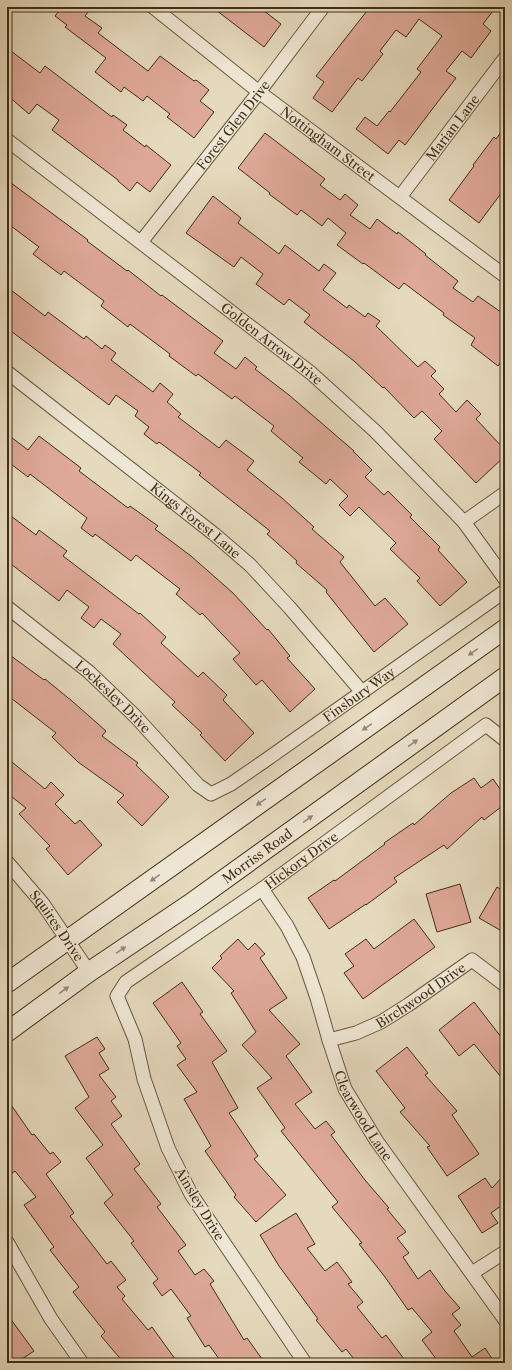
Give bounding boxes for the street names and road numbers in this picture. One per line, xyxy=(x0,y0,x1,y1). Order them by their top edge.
street label: Forest Glen Drive xyxy=(193,77,273,173)
street label: Marian Lane xyxy=(422,91,483,164)
street label: Nottingham Street xyxy=(278,103,379,184)
street label: Golden Arrow Drive xyxy=(218,299,326,388)
street label: Kings Forest Lane xyxy=(147,479,244,561)
street label: Lockesley Drive xyxy=(72,657,154,736)
street label: Finsbury Way xyxy=(320,663,398,725)
street label: Morriss Road xyxy=(219,825,295,886)
street label: Hickory Drive xyxy=(262,828,341,892)
street label: Squires Drive xyxy=(27,887,87,964)
street label: Birchwood Drive xyxy=(373,959,468,1031)
street label: Clearwood Lane xyxy=(331,1068,396,1164)
street label: Ainsley Drive xyxy=(171,1164,228,1243)

